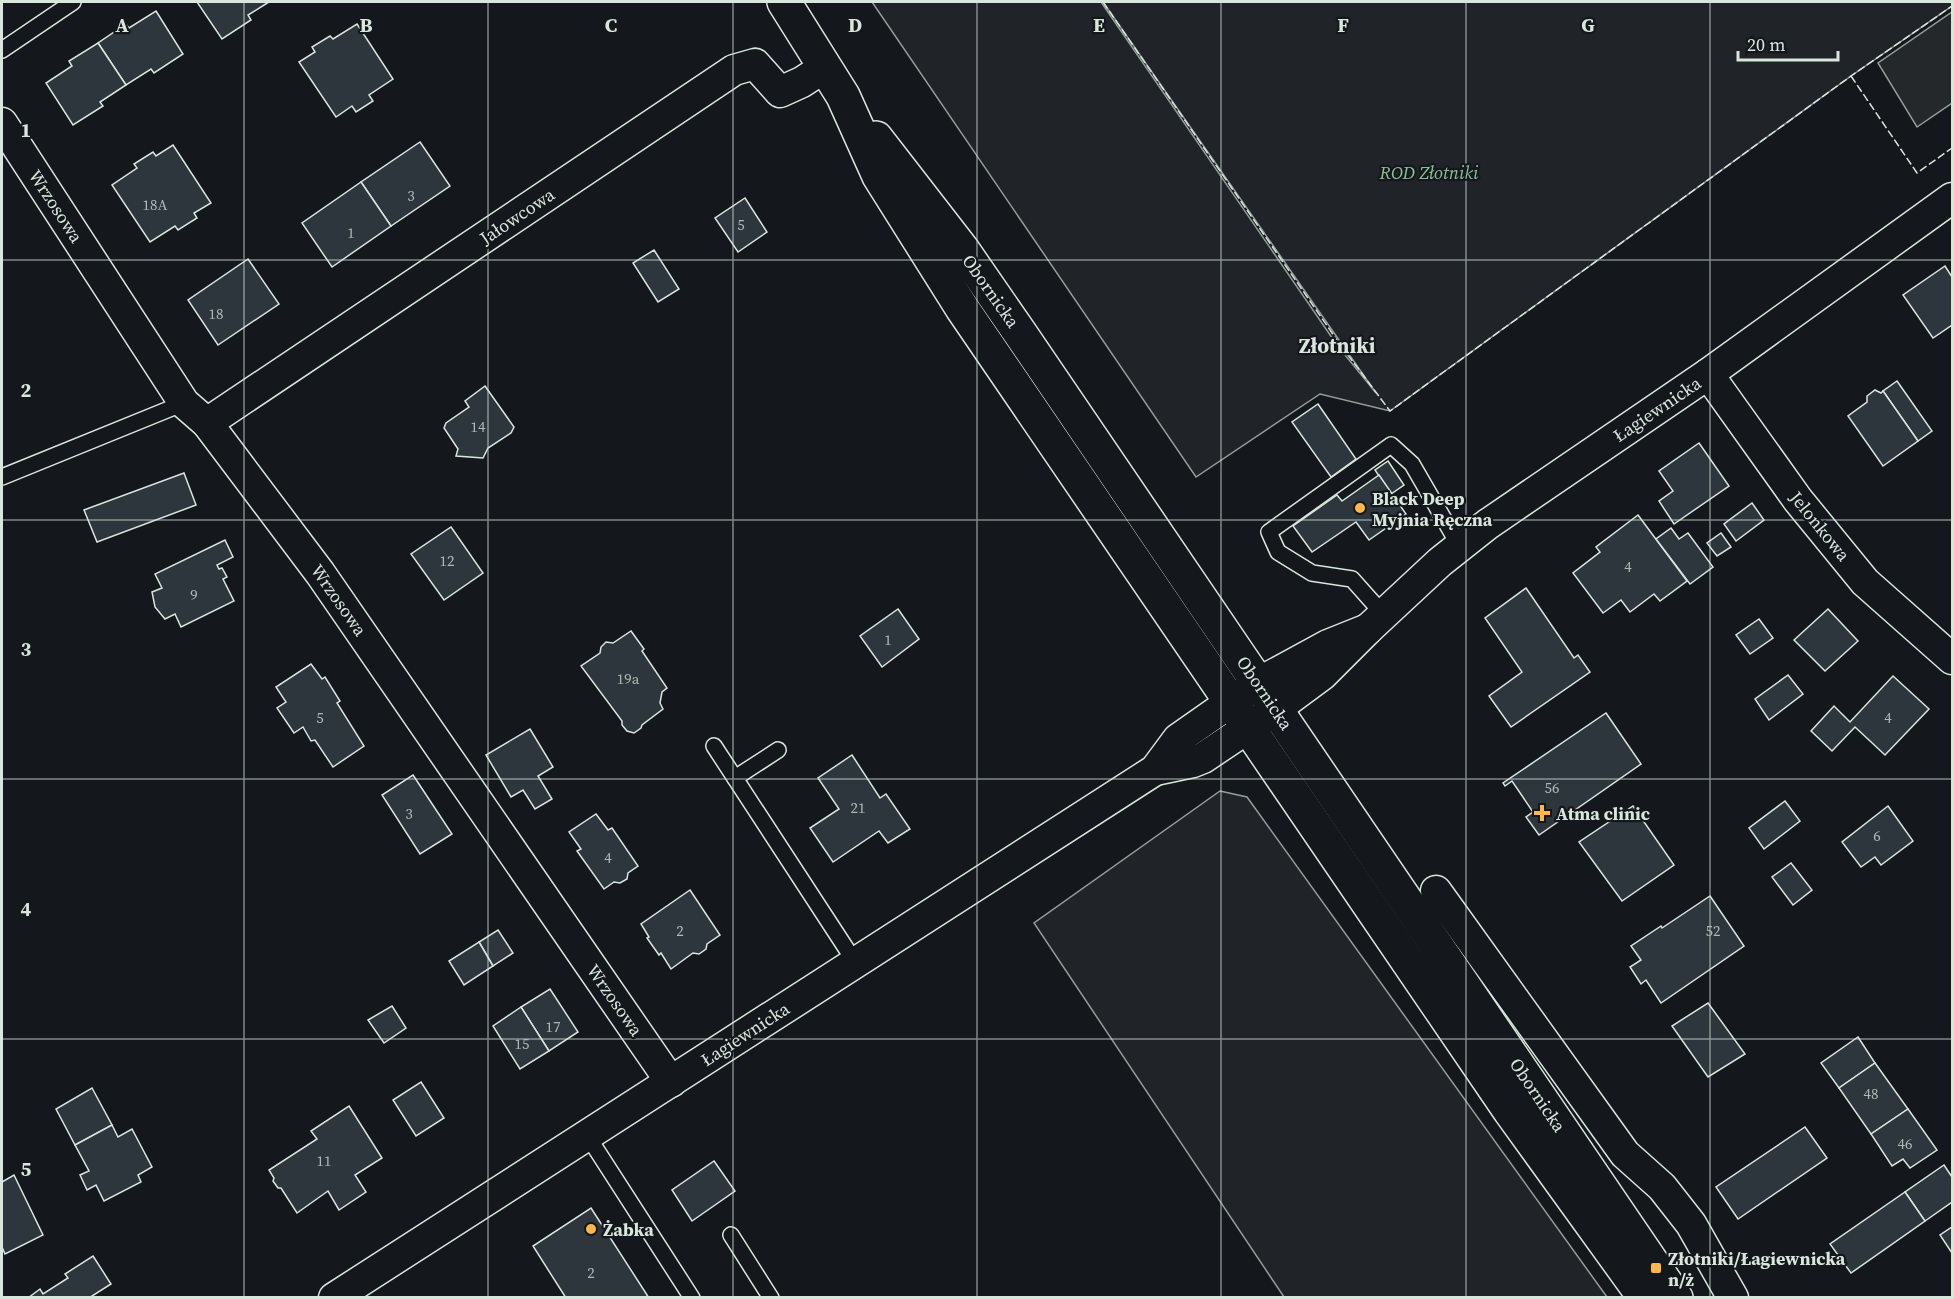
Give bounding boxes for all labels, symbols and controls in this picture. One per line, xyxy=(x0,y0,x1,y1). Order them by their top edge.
text: A xyxy=(115,11,129,39)
text: B xyxy=(359,11,373,39)
text: C xyxy=(605,11,617,39)
text: D xyxy=(848,11,862,39)
text: E xyxy=(1093,11,1105,39)
text: F xyxy=(1337,11,1349,39)
text: G xyxy=(1581,11,1595,39)
scale bar xyxy=(1738,24,1838,62)
text: 20 m xyxy=(1747,32,1785,57)
text: 1 xyxy=(21,116,31,144)
park label: ROD Złotniki xyxy=(1379,160,1479,185)
street label: Wrzosowa xyxy=(23,165,89,248)
street label: Jałowcowa xyxy=(474,181,560,251)
house number: 3 xyxy=(407,185,415,206)
house number: 18A xyxy=(143,194,168,215)
house number: 5 xyxy=(737,214,745,235)
house number: 1 xyxy=(347,222,355,243)
street label: Obornicka xyxy=(957,249,1026,333)
house number: 18 xyxy=(208,303,224,324)
district label: Złotniki xyxy=(1299,331,1376,360)
street label: Łagiewnicka xyxy=(1608,370,1707,448)
text: 2 xyxy=(21,376,32,404)
house number: 14 xyxy=(470,416,486,437)
street label: Jelonkowa xyxy=(1783,485,1857,567)
place label: Black Deep Myjnia Ręczna xyxy=(1372,486,1493,532)
marker: Black Deep Myjnia Ręczna xyxy=(1353,501,1367,515)
house number: 12 xyxy=(439,550,455,571)
house number: 4 xyxy=(1624,556,1632,577)
street label: Wrzosowa xyxy=(305,559,373,642)
house number: 9 xyxy=(190,584,198,605)
house number: 1 xyxy=(884,629,892,650)
text: 3 xyxy=(21,635,32,663)
street label: Obornicka xyxy=(1231,651,1299,736)
house number: 19a xyxy=(617,668,640,689)
house number: 5 xyxy=(316,707,324,728)
house number: 4 xyxy=(1884,707,1892,728)
house number: 56 xyxy=(1544,777,1560,798)
house number: 21 xyxy=(850,797,866,818)
place label: Atma clinic xyxy=(1556,801,1650,826)
house number: 3 xyxy=(405,803,413,824)
marker: Atma clinic xyxy=(1533,804,1551,822)
house number: 6 xyxy=(1873,825,1881,846)
house number: 4 xyxy=(604,847,612,868)
text: 4 xyxy=(21,895,32,923)
house number: 2 xyxy=(676,920,684,941)
house number: 52 xyxy=(1705,920,1721,941)
street label: Wrzosowa xyxy=(581,959,649,1042)
street label: Łagiewnicka xyxy=(696,996,795,1072)
house number: 17 xyxy=(545,1016,561,1037)
house number: 15 xyxy=(514,1033,530,1054)
street label: Obornicka xyxy=(1504,1053,1572,1138)
house number: 48 xyxy=(1863,1083,1879,1104)
house number: 46 xyxy=(1897,1133,1913,1154)
house number: 11 xyxy=(316,1150,332,1171)
text: 5 xyxy=(21,1155,32,1183)
place label: Żabka xyxy=(603,1217,654,1242)
marker: Żabka xyxy=(584,1222,598,1236)
place label: Złotniki/Łagiewnicka n/ż xyxy=(1668,1246,1846,1292)
marker: Złotniki/Łagiewnicka n/ż xyxy=(1649,1261,1663,1275)
house number: 2 xyxy=(587,1262,595,1283)

